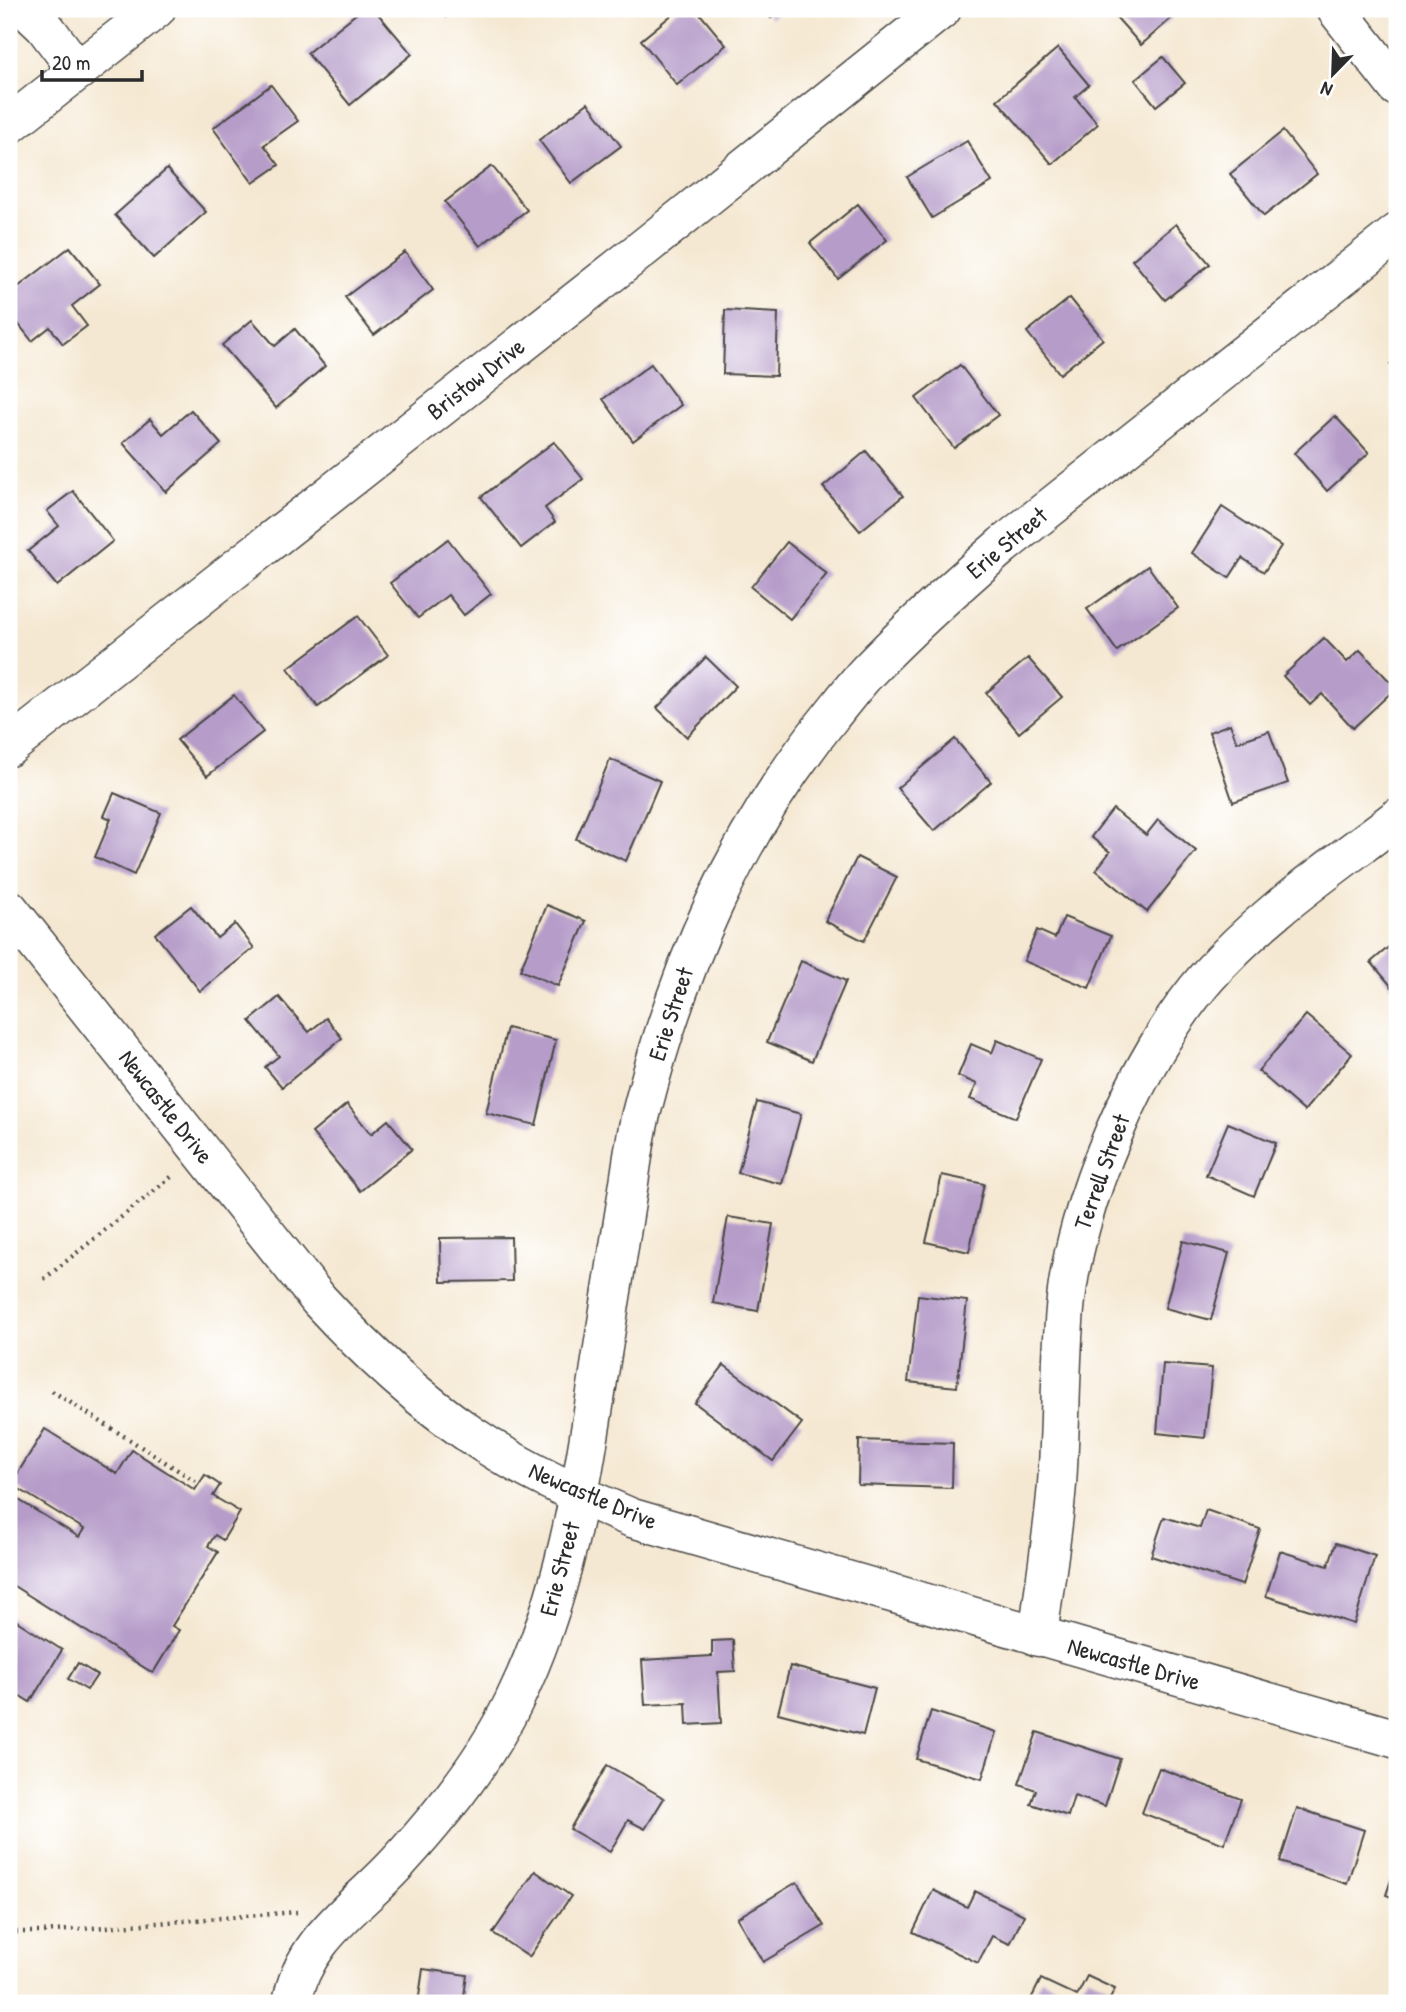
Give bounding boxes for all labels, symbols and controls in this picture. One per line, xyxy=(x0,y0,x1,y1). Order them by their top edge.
scale bar xyxy=(42,38,142,82)
north arrow xyxy=(1298,38,1368,108)
text: 20 m xyxy=(52,48,90,77)
text: N xyxy=(1317,76,1336,104)
street label: Bristow Drive xyxy=(420,330,531,426)
street label: Erie Street xyxy=(959,499,1054,585)
street label: Erie Street xyxy=(640,962,700,1064)
street label: Newcastle Drive xyxy=(112,1043,222,1170)
street label: Terrell Street xyxy=(1065,1109,1137,1234)
street label: Newcastle Drive xyxy=(524,1454,663,1537)
street label: Erie Street xyxy=(531,1517,587,1619)
street label: Newcastle Drive xyxy=(1064,1629,1205,1697)

